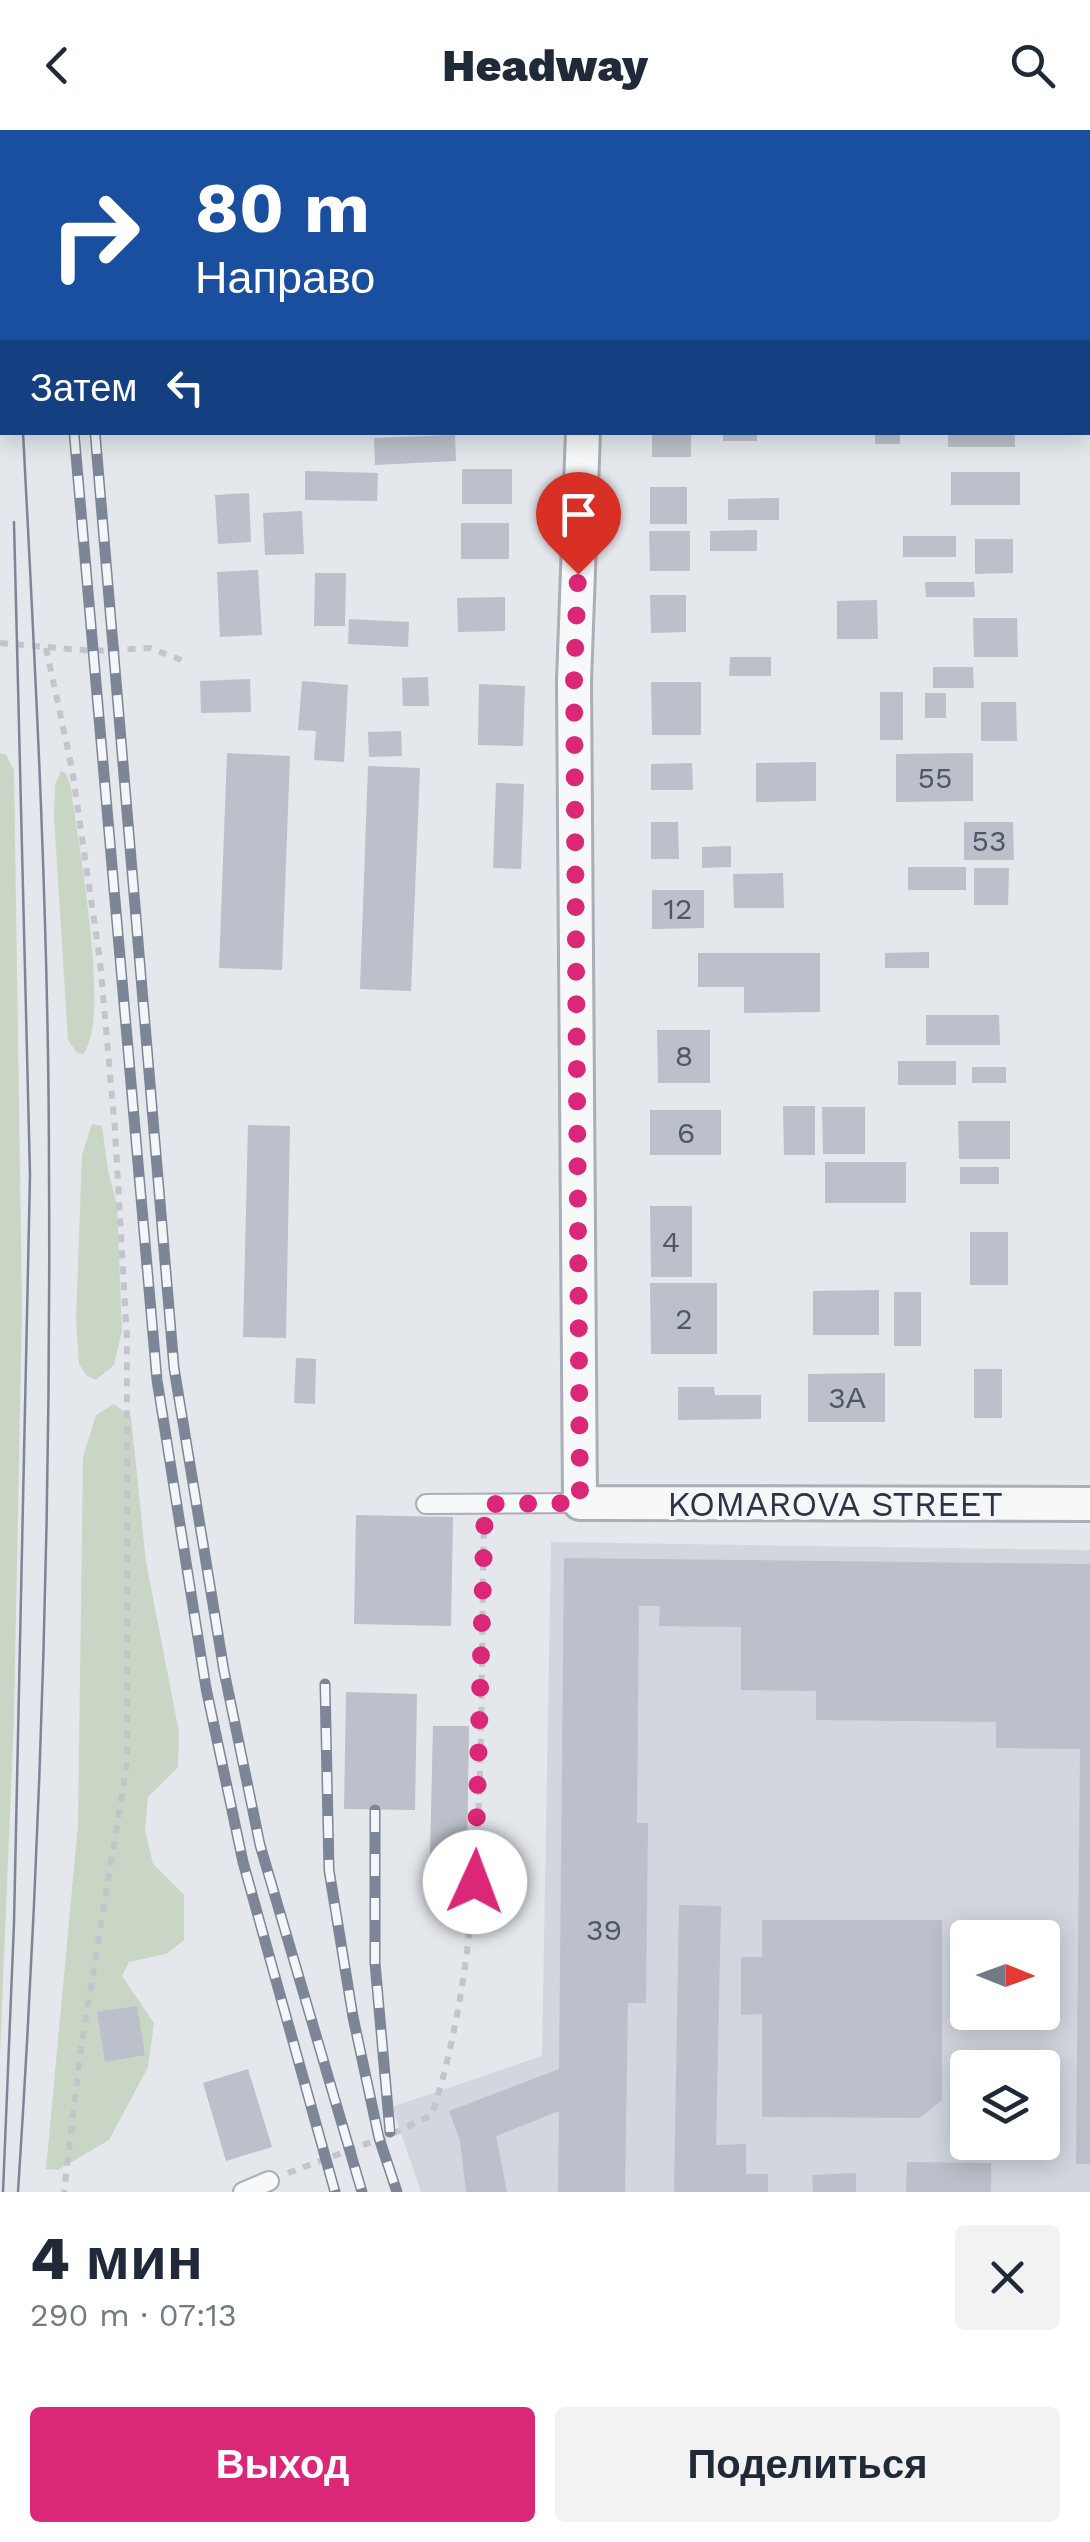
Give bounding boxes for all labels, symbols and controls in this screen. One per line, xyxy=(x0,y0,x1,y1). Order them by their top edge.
icon: back xyxy=(30,38,85,93)
icon: search xyxy=(1005,38,1060,93)
text: Headway xyxy=(442,39,648,92)
text: 80 m xyxy=(195,167,370,249)
icon: right xyxy=(30,170,160,300)
text: Направо xyxy=(195,251,375,304)
icon: left xyxy=(158,360,213,415)
text: Затем xyxy=(30,366,138,410)
pin xyxy=(536,472,621,575)
icon: arrive xyxy=(551,487,606,542)
house number: 55 xyxy=(918,760,952,795)
house number: 53 xyxy=(972,823,1006,858)
house number: 12 xyxy=(663,891,693,926)
house number: 8 xyxy=(675,1038,693,1073)
house number: 6 xyxy=(677,1115,695,1150)
house number: 4 xyxy=(662,1224,680,1259)
house number: 2 xyxy=(675,1301,693,1336)
house number: 3А xyxy=(828,1380,866,1415)
street label: KOMAROVA STREET xyxy=(667,1483,1003,1525)
position arrow xyxy=(423,1830,527,1934)
house number: 39 xyxy=(586,1912,622,1947)
north arrow xyxy=(950,1920,1060,2030)
map controls xyxy=(950,1920,1060,2160)
button: layers xyxy=(950,2050,1060,2160)
text: 4 мин xyxy=(30,2223,203,2294)
button: close xyxy=(955,2225,1060,2330)
text: 290 m · 07:13 xyxy=(30,2296,237,2334)
button: Выход xyxy=(30,2407,535,2522)
button: Поделиться xyxy=(555,2407,1060,2522)

